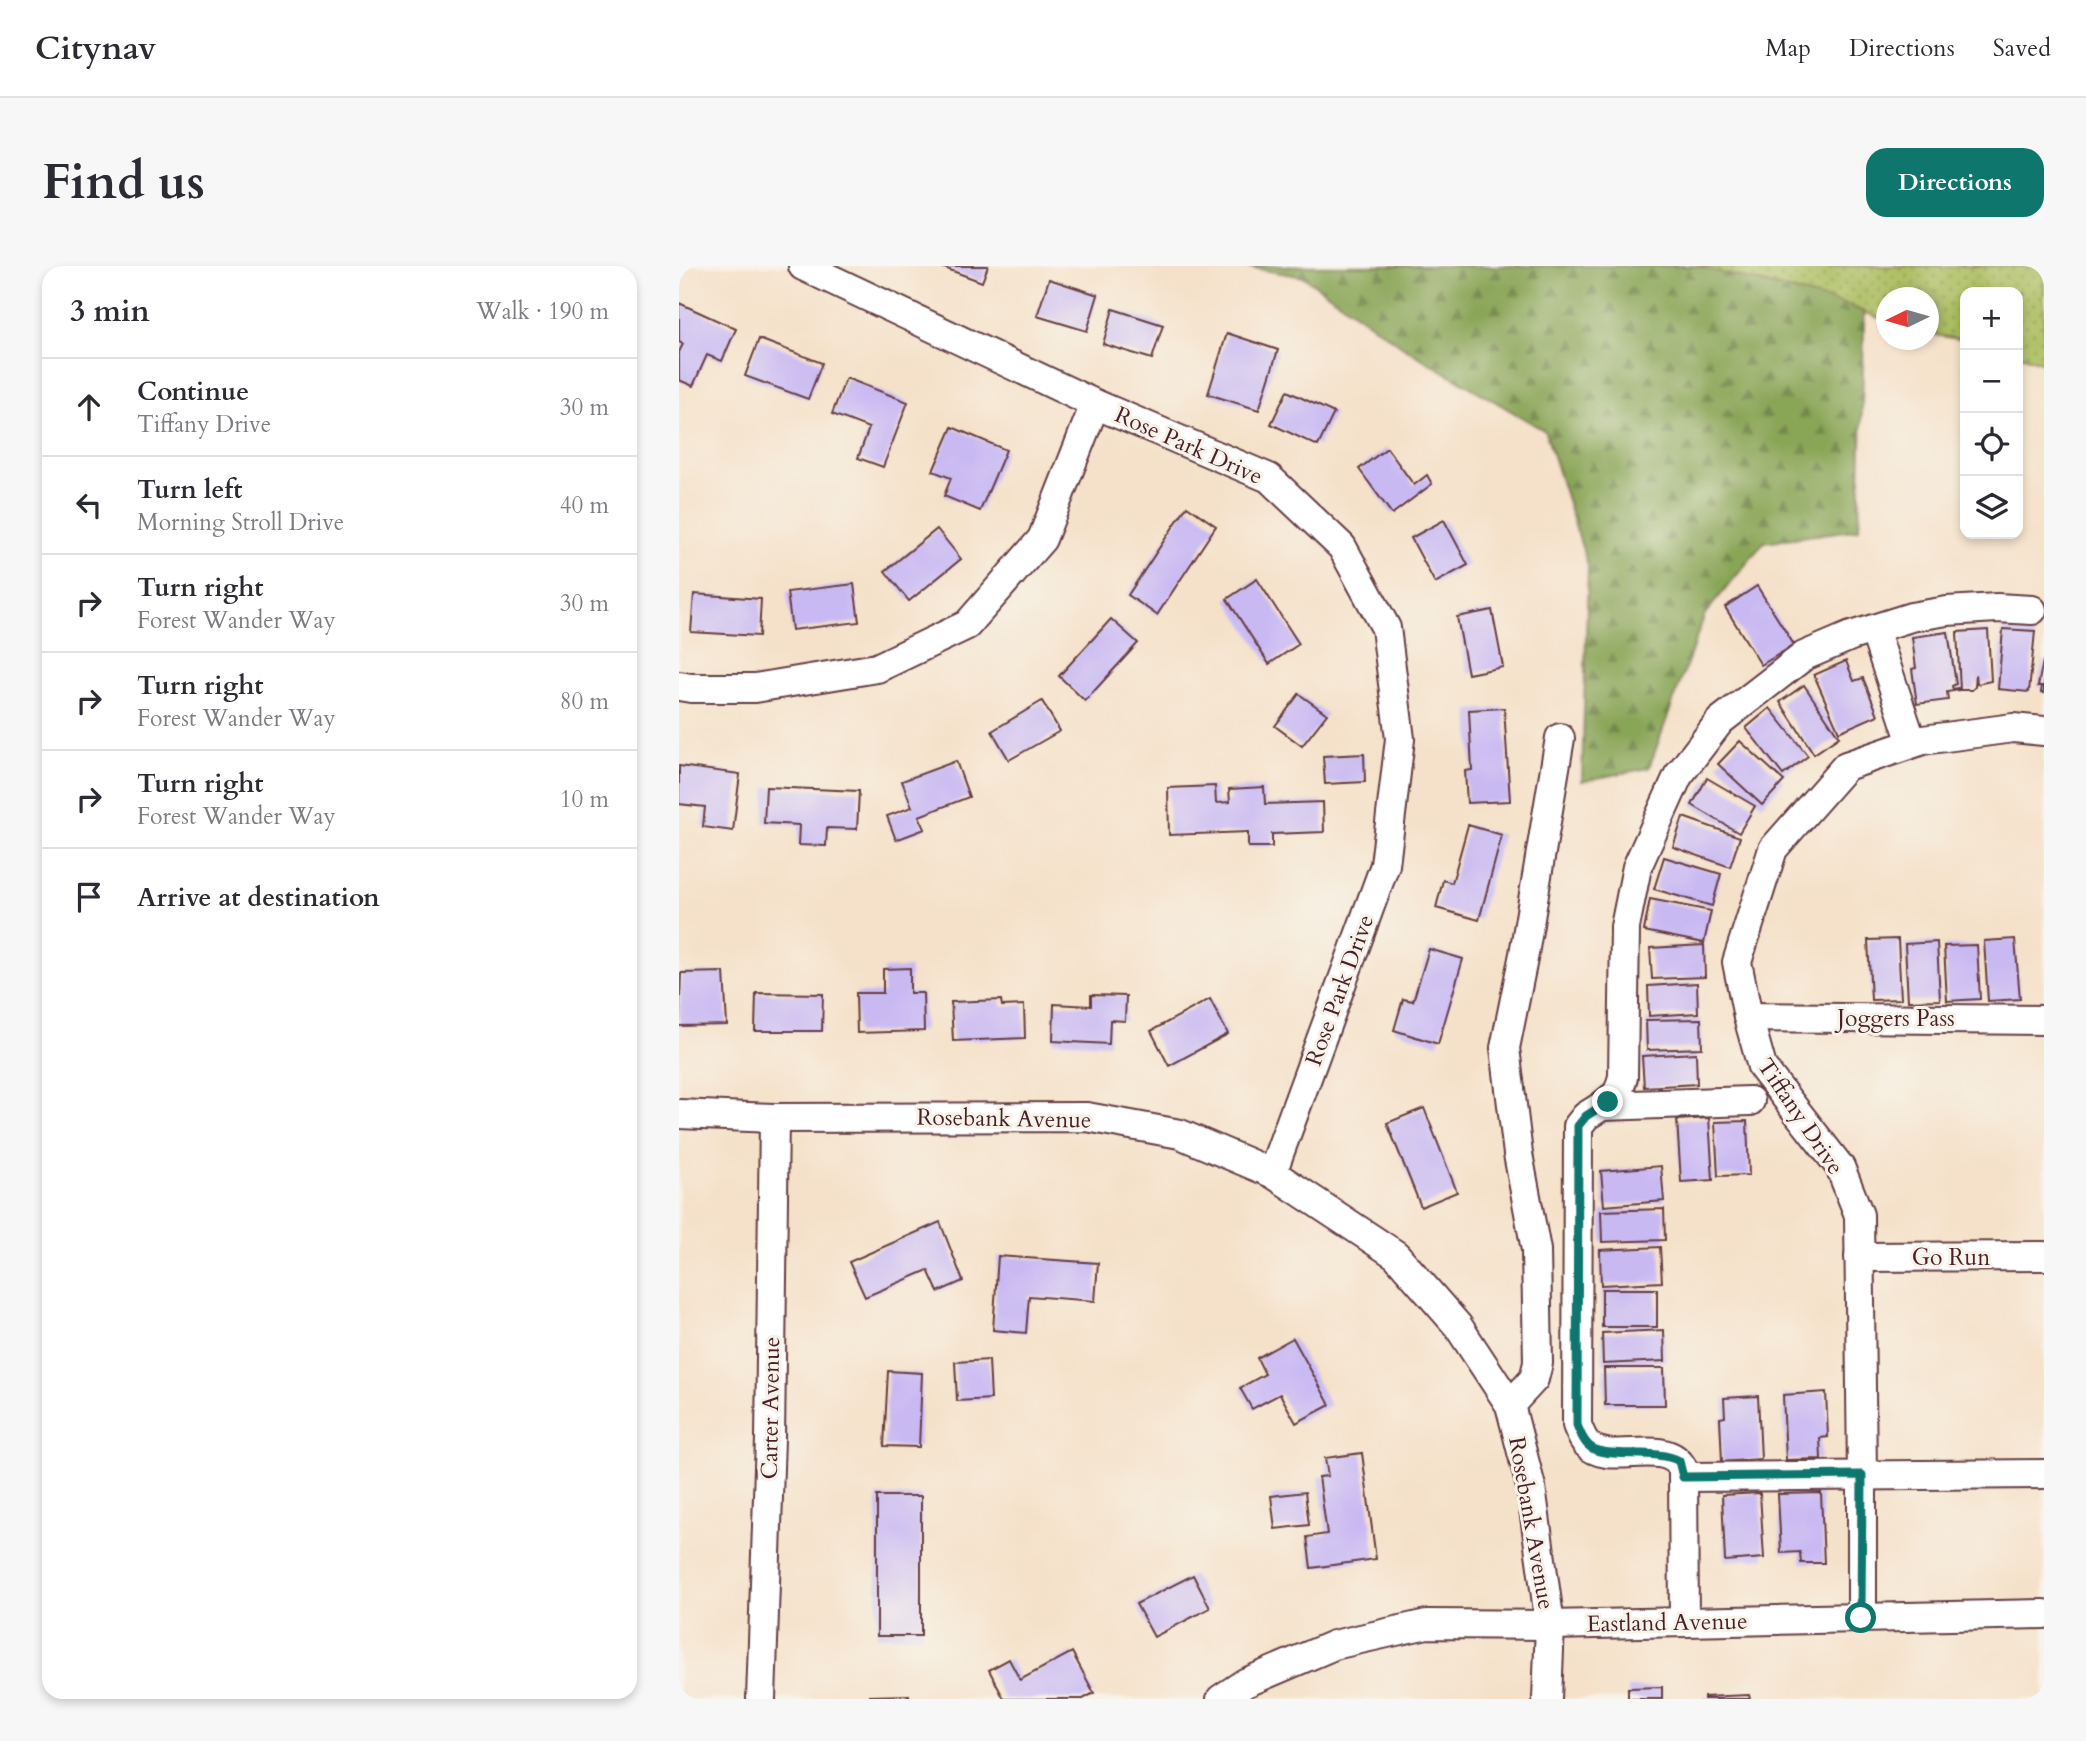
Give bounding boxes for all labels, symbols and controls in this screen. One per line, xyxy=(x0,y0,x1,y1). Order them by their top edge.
text: Citynav xyxy=(35,26,156,71)
text: Map xyxy=(1765,32,1811,65)
text: Directions xyxy=(1849,32,1955,65)
text: Saved xyxy=(1993,32,2051,65)
button: Directions xyxy=(1866,148,2044,217)
text: Find us xyxy=(42,149,205,216)
north arrow xyxy=(1876,287,1939,350)
map controls xyxy=(1960,287,2023,539)
button: + xyxy=(1960,287,2023,350)
text: 3 min xyxy=(70,291,150,332)
text: Walk · 190 m xyxy=(476,296,609,327)
button: − xyxy=(1960,350,2023,413)
text: Continue xyxy=(137,374,249,409)
icon: ahead xyxy=(70,388,108,426)
text: 30 m xyxy=(560,392,609,423)
street label: Rose Park Drive xyxy=(1110,399,1268,492)
text: Tiffany Drive xyxy=(137,409,271,440)
button: locate xyxy=(1960,413,2023,476)
text: Turn left xyxy=(137,472,242,507)
button: layers xyxy=(1960,476,2023,539)
icon: left xyxy=(70,486,108,524)
text: 40 m xyxy=(560,490,609,521)
text: Morning Stroll Drive xyxy=(137,507,344,538)
text: Turn right xyxy=(137,570,264,605)
icon: right xyxy=(70,584,108,622)
text: 30 m xyxy=(560,588,609,619)
text: Forest Wander Way xyxy=(137,605,336,636)
text: Turn right xyxy=(137,668,264,703)
icon: right xyxy=(70,682,108,720)
text: 80 m xyxy=(560,686,609,717)
text: Forest Wander Way xyxy=(137,703,336,734)
text: Turn right xyxy=(137,766,264,801)
icon: right xyxy=(70,780,108,818)
text: 10 m xyxy=(560,784,609,815)
text: Forest Wander Way xyxy=(137,801,336,832)
icon: arrive xyxy=(70,878,108,916)
text: Arrive at destination xyxy=(137,880,380,915)
street label: Rose Park Drive xyxy=(1298,910,1381,1070)
street label: Joggers Pass xyxy=(1834,1003,1955,1034)
street label: Tiffany Drive xyxy=(1750,1052,1851,1181)
route end xyxy=(1592,1086,1623,1117)
street label: Rosebank Avenue xyxy=(916,1101,1092,1136)
street label: Go Run xyxy=(1912,1242,1990,1273)
street label: Carter Avenue xyxy=(754,1336,787,1480)
street label: Rosebank Avenue xyxy=(1501,1434,1562,1612)
route start xyxy=(1845,1602,1876,1633)
street label: Eastland Avenue xyxy=(1586,1606,1748,1639)

